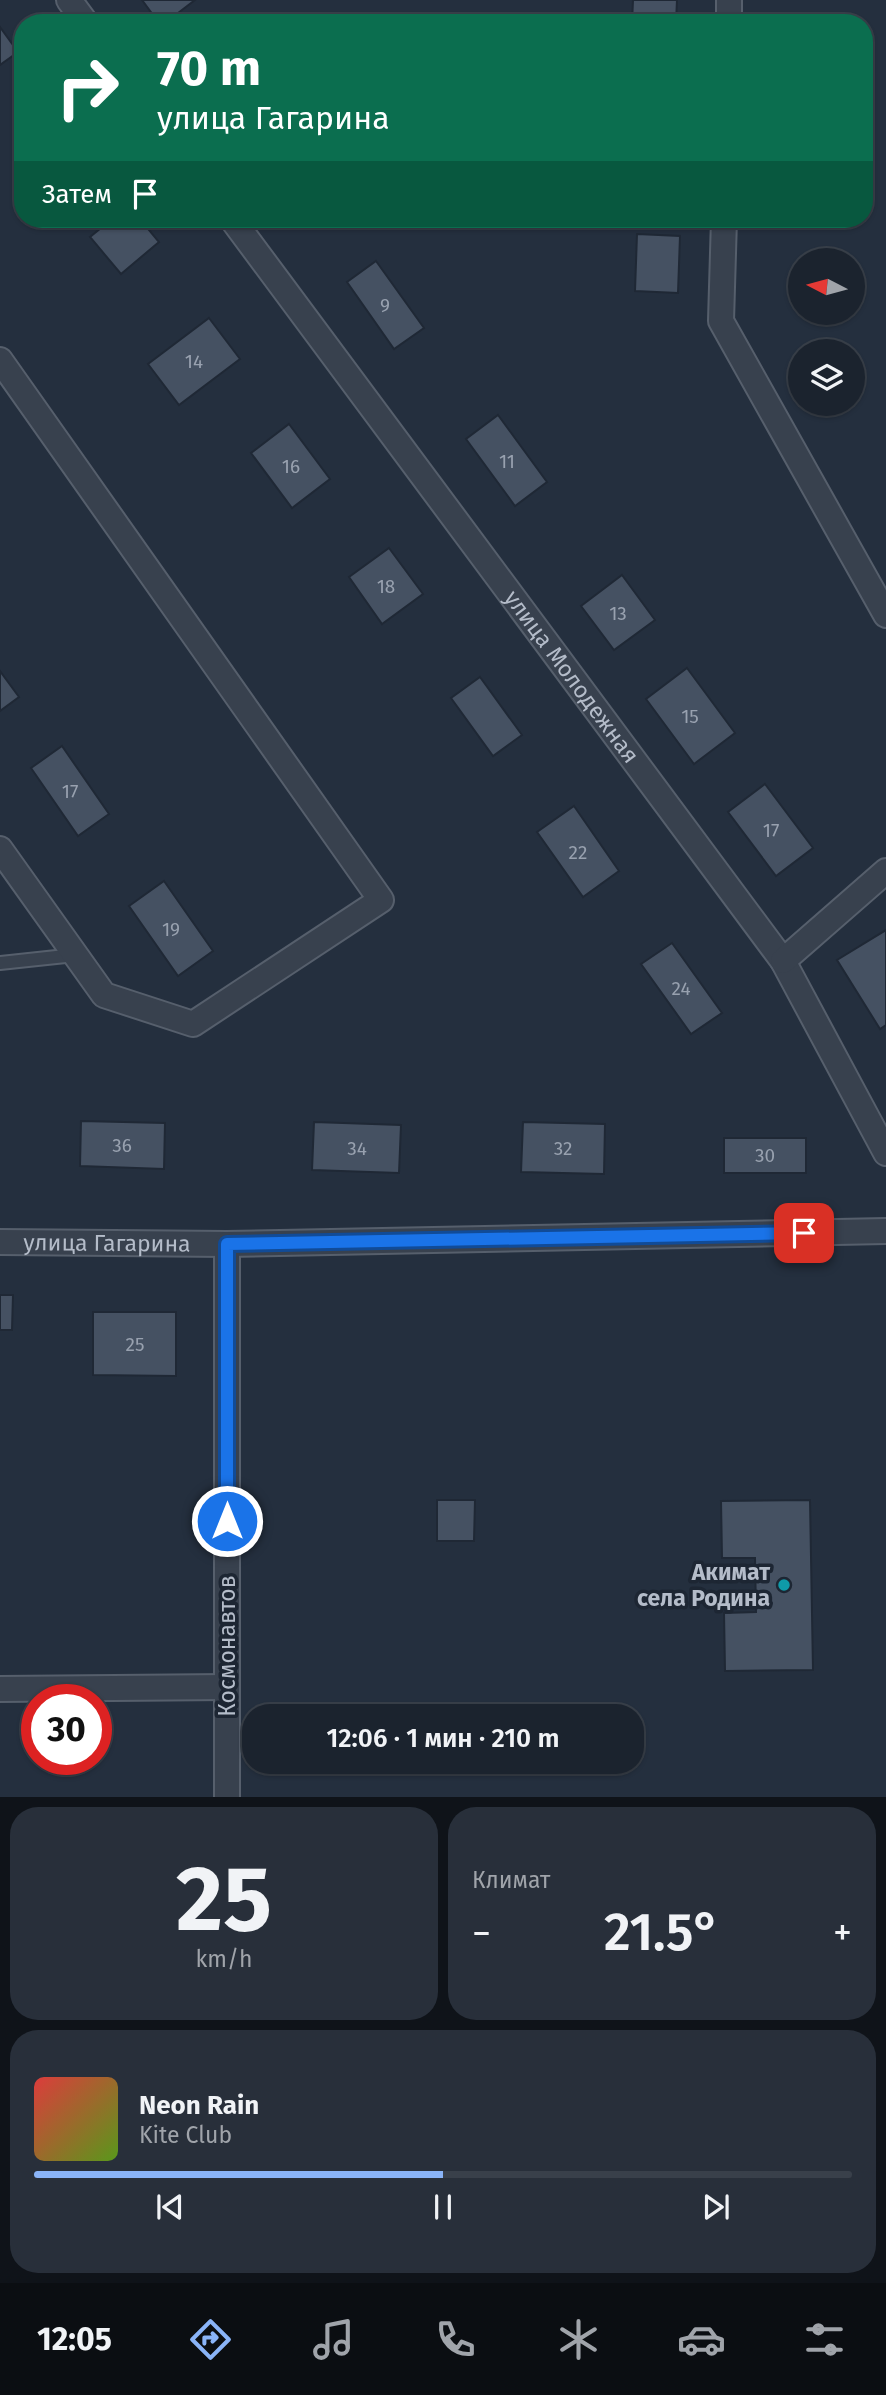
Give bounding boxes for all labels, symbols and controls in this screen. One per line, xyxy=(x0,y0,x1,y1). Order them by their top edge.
text: 70 m xyxy=(157,39,261,98)
icon: right xyxy=(42,42,133,133)
text: улица Гагарина xyxy=(157,99,390,137)
icon: arrive xyxy=(126,175,164,213)
text: Затем xyxy=(42,179,112,210)
north arrow xyxy=(788,248,864,326)
map controls xyxy=(788,248,865,416)
house number: 9 xyxy=(380,294,390,317)
button: layers xyxy=(788,339,865,416)
house number: 14 xyxy=(185,350,203,373)
house number: 11 xyxy=(499,450,515,473)
house number: 16 xyxy=(282,455,300,478)
house number: 18 xyxy=(377,575,395,598)
street label: улица Молодежная xyxy=(498,585,645,769)
house number: 13 xyxy=(609,602,627,625)
house number: 15 xyxy=(681,705,699,728)
house number: 17 xyxy=(62,780,78,803)
house number: 17 xyxy=(763,819,779,842)
house number: 22 xyxy=(569,841,587,864)
house number: 19 xyxy=(162,918,180,941)
house number: 24 xyxy=(671,977,691,1000)
house number: 36 xyxy=(112,1134,132,1157)
house number: 34 xyxy=(347,1137,367,1160)
house number: 32 xyxy=(554,1137,572,1160)
house number: 30 xyxy=(755,1144,775,1167)
pin xyxy=(774,1203,834,1263)
icon: arrive xyxy=(785,1214,823,1252)
street label: улица Гагарина xyxy=(23,1228,191,1258)
house number: 25 xyxy=(126,1333,144,1356)
position arrow xyxy=(190,1484,264,1558)
place label: Акимат села Родина xyxy=(637,1558,770,1612)
street label: Космонавтов xyxy=(213,1575,241,1717)
marker: Акимат села Родина xyxy=(776,1577,792,1593)
speed limit sign: 30 xyxy=(21,1684,112,1775)
text: 12:06 · 1 мин · 210 m xyxy=(326,1723,560,1754)
text: 25 xyxy=(176,1845,272,1954)
text: Климат xyxy=(472,1866,550,1894)
text: 21.5° xyxy=(604,1901,720,1964)
text: − xyxy=(472,1910,491,1956)
text: + xyxy=(833,1910,852,1956)
text: km/h xyxy=(196,1945,252,1973)
text: Neon Rain xyxy=(139,2090,259,2121)
text: Kite Club xyxy=(139,2121,232,2149)
icon: previous xyxy=(151,2188,189,2226)
icon: pause xyxy=(424,2188,462,2226)
icon: next xyxy=(697,2188,735,2226)
icon: directions xyxy=(186,2315,235,2364)
icon: music xyxy=(309,2315,358,2364)
icon: phone xyxy=(431,2315,480,2364)
icon: climate xyxy=(554,2315,603,2364)
icon: car xyxy=(677,2315,726,2364)
icon: filters xyxy=(800,2315,849,2364)
text: 12:05 xyxy=(37,2320,112,2358)

